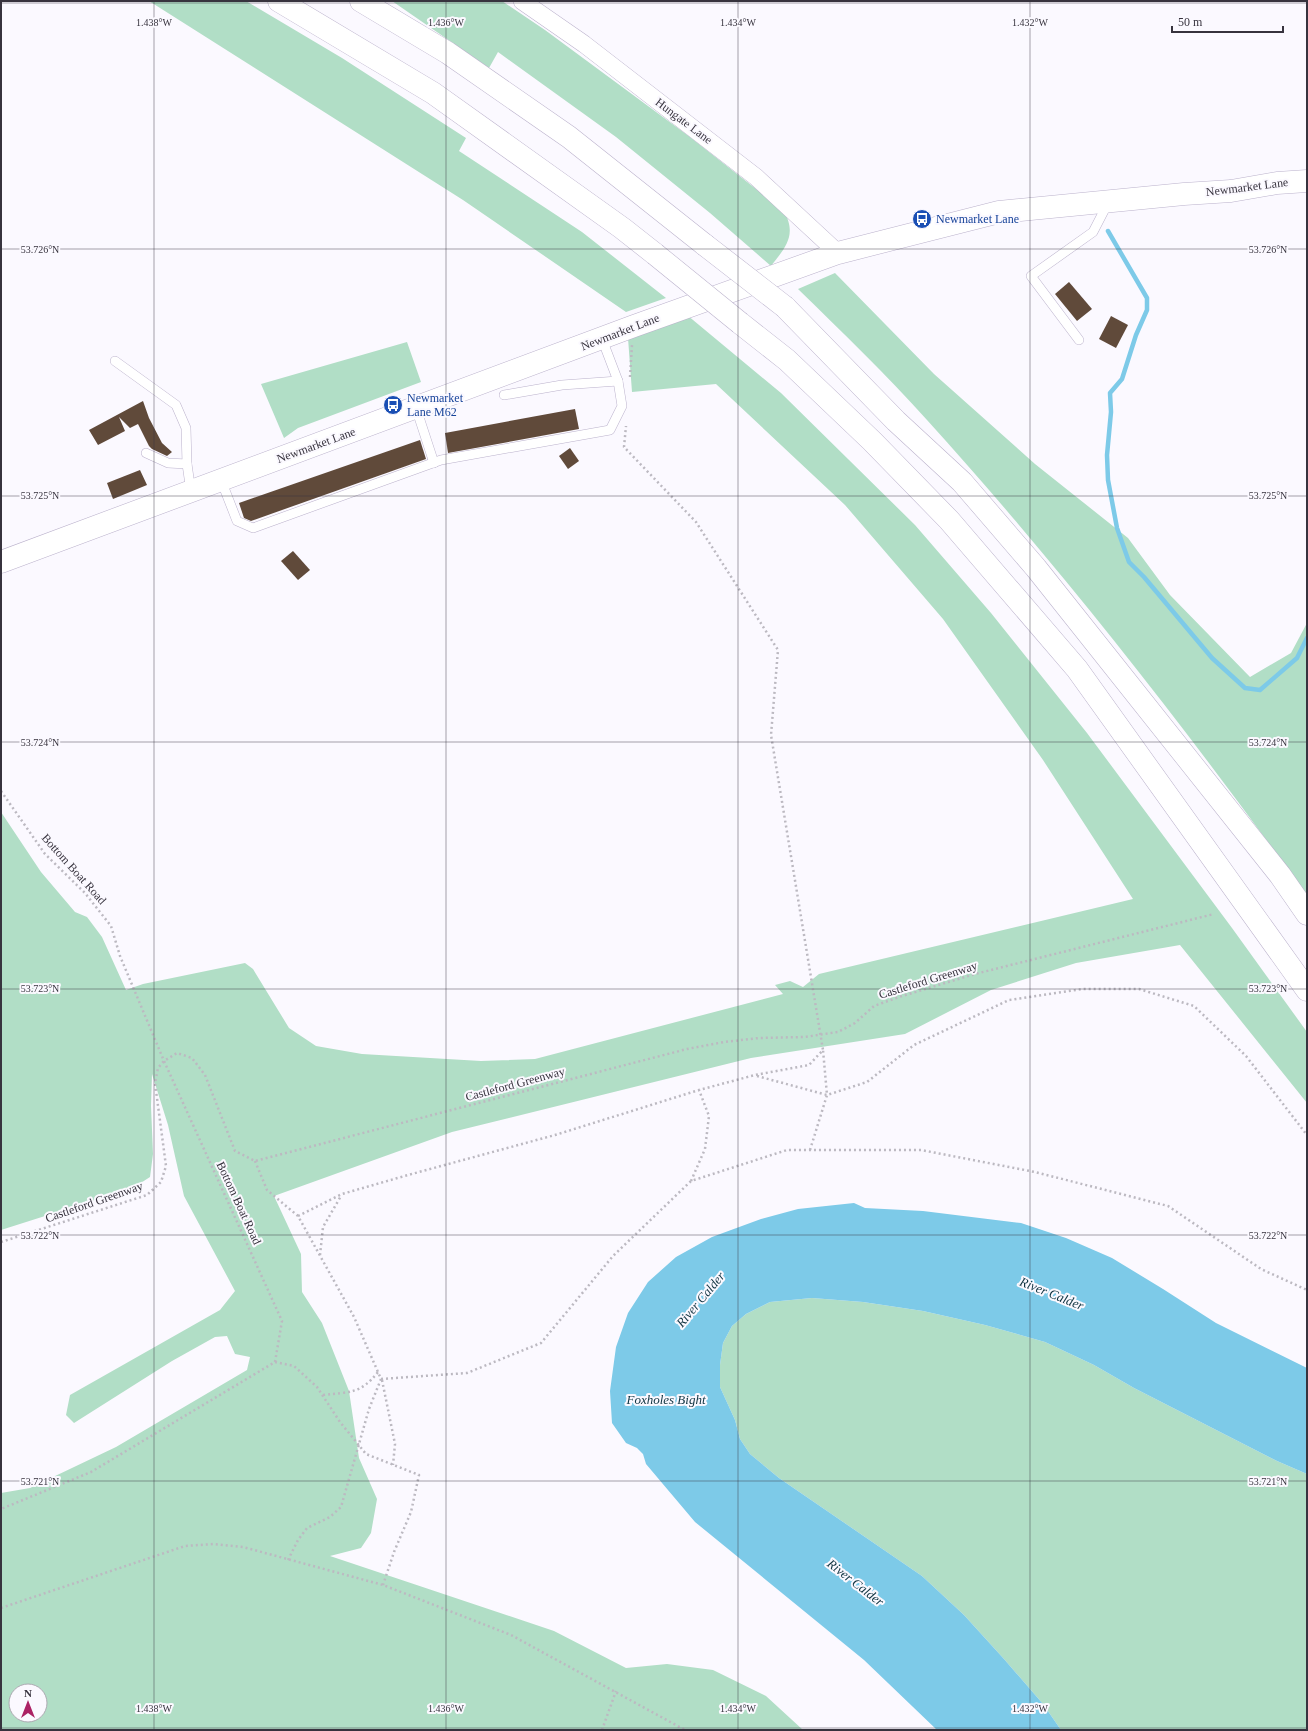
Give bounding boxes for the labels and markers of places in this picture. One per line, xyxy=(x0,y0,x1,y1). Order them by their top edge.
bus stop icon: Newmarket Lane xyxy=(911,208,933,230)
place label: Newmarket Lane xyxy=(936,212,1019,226)
place label: Newmarket Lane M62 xyxy=(407,391,464,419)
bus stop icon: Newmarket Lane M62 xyxy=(382,394,404,416)

